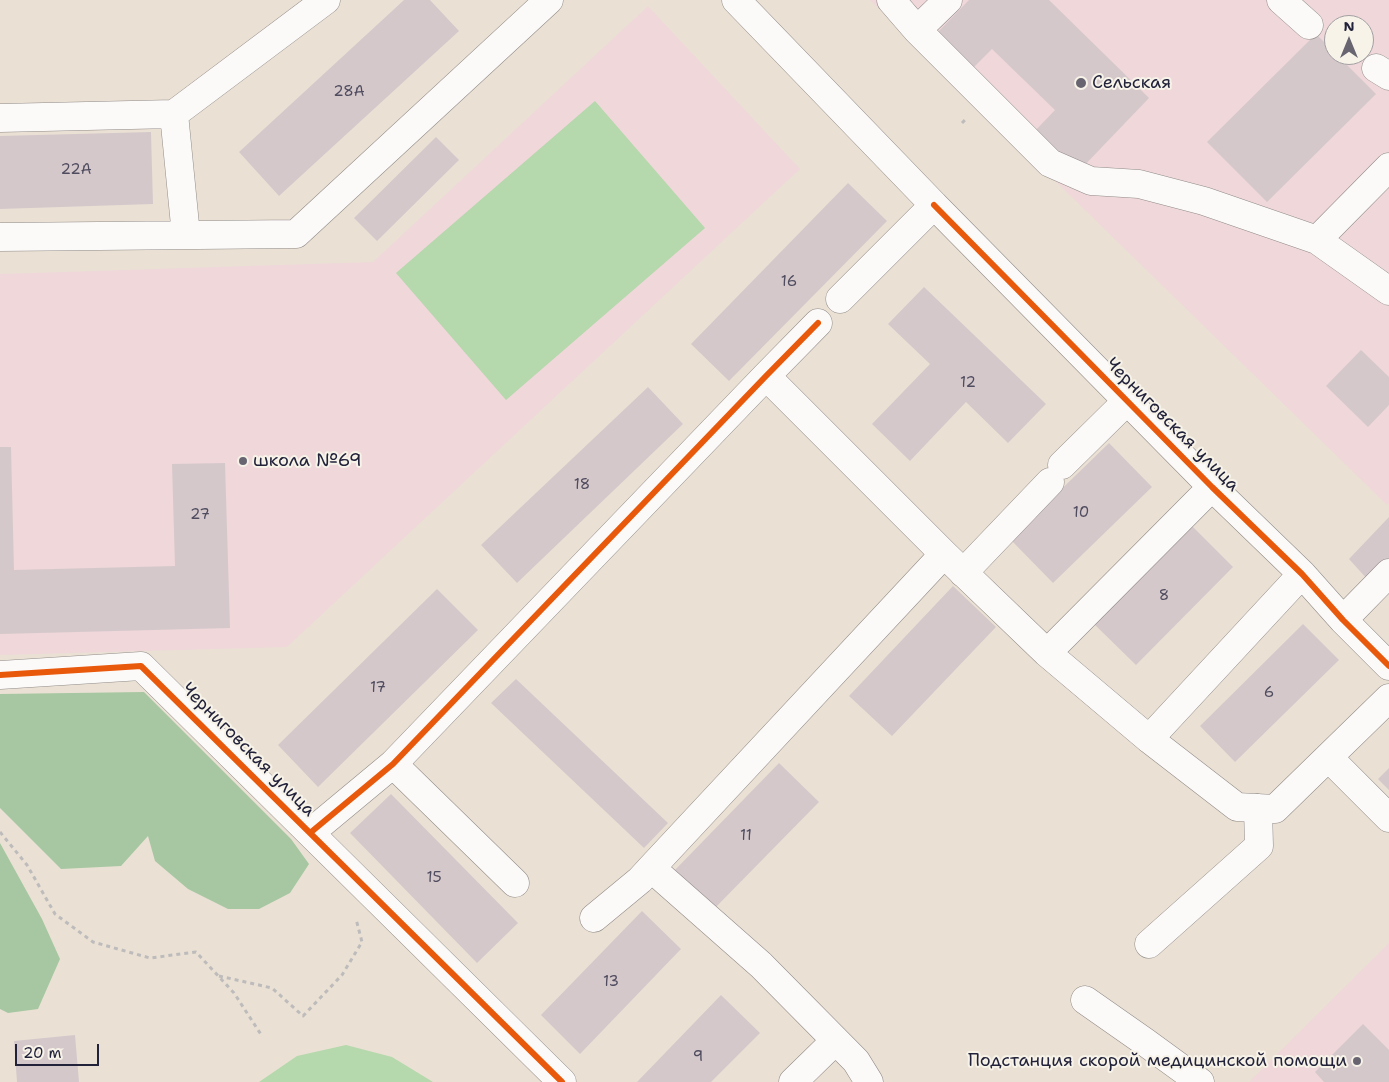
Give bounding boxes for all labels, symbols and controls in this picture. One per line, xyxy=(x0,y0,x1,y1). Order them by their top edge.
north arrow xyxy=(1324,15,1374,65)
text: N xyxy=(1343,17,1355,35)
place label: Сельская xyxy=(1092,72,1171,94)
marker: Сельская xyxy=(1074,76,1088,90)
house number: 28А xyxy=(333,83,365,101)
house number: 22А xyxy=(60,161,92,179)
house number: 16 xyxy=(781,273,797,291)
street label: Черниговская улица xyxy=(1101,354,1243,496)
house number: 12 xyxy=(960,374,976,392)
place label: школа №69 xyxy=(253,450,362,472)
marker: школа №69 xyxy=(237,455,249,467)
house number: 18 xyxy=(574,476,590,494)
house number: 10 xyxy=(1073,504,1089,522)
house number: 27 xyxy=(190,506,210,524)
house number: 8 xyxy=(1159,587,1169,605)
street label: Черниговская улица xyxy=(177,679,319,821)
house number: 17 xyxy=(370,679,386,697)
house number: 6 xyxy=(1264,684,1274,702)
house number: 11 xyxy=(740,827,752,845)
house number: 15 xyxy=(426,869,442,887)
house number: 13 xyxy=(603,973,619,991)
scale bar xyxy=(18,1034,101,1066)
text: 20 m xyxy=(23,1043,62,1063)
house number: 9 xyxy=(693,1048,703,1066)
place label: Подстанция скорой медицинской помощи xyxy=(968,1050,1347,1072)
marker: Подстанция скорой медицинской помощи xyxy=(1351,1055,1363,1067)

